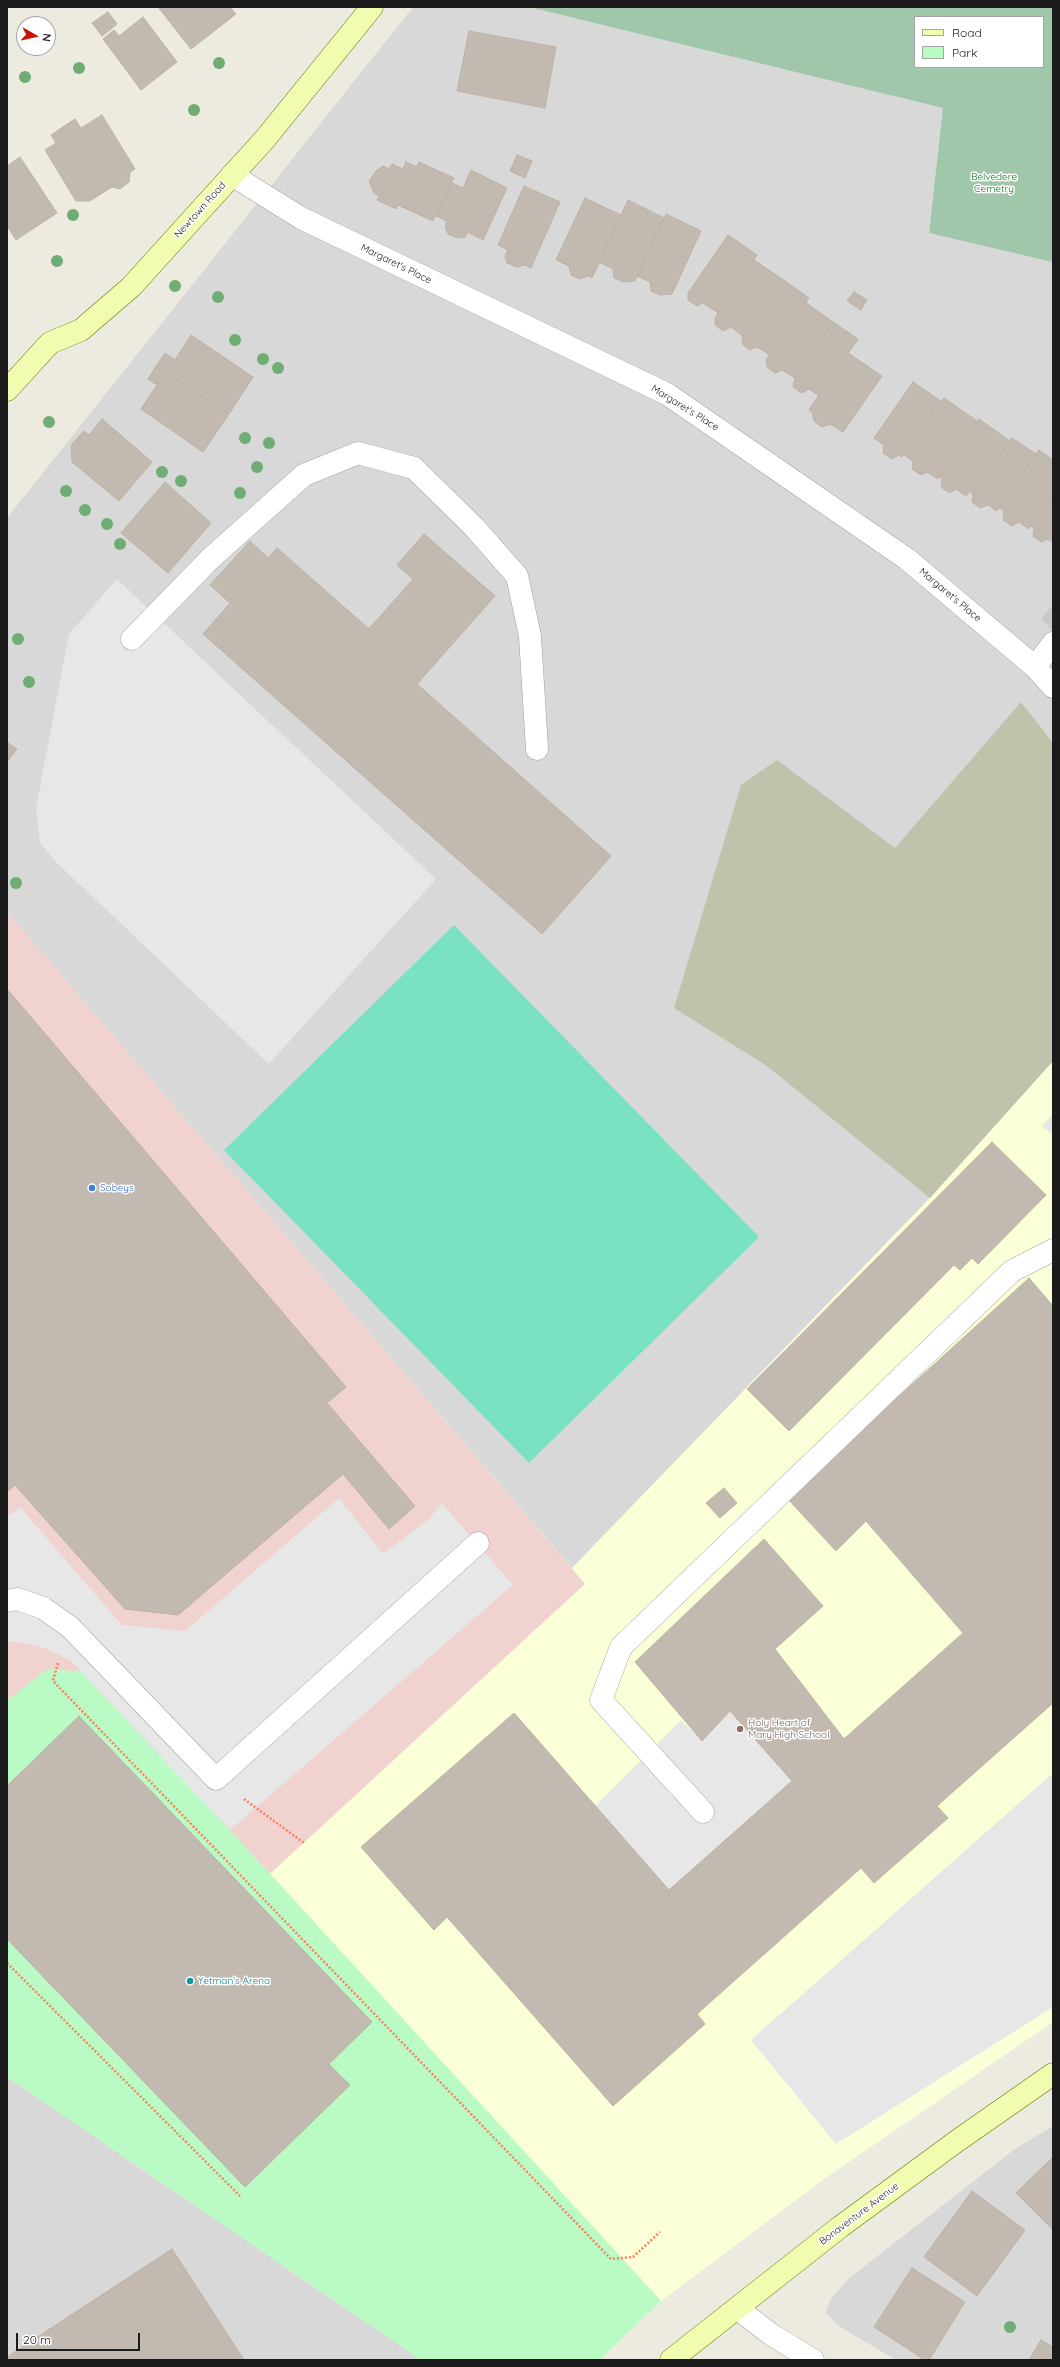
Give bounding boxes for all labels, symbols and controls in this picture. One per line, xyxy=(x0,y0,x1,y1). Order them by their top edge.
north arrow xyxy=(16,16,56,56)
legend xyxy=(914,16,1044,68)
text: Road xyxy=(952,25,982,40)
text: N xyxy=(39,33,54,43)
text: Park xyxy=(952,45,977,60)
park label: Belvedere Cemetry xyxy=(971,171,1017,194)
street label: Newtown Road xyxy=(172,180,228,240)
street label: Margaret's Place xyxy=(359,242,433,286)
street label: Margaret's Place xyxy=(649,382,721,434)
street label: Margaret's Place xyxy=(916,566,984,624)
place label: Sobeys xyxy=(100,1182,134,1194)
marker: Sobeys xyxy=(87,1183,97,1193)
place label: Holy Heart of Mary High School xyxy=(748,1717,829,1740)
marker: Holy Heart of Mary High School xyxy=(735,1724,745,1734)
place label: Yetman's Arena xyxy=(198,1975,270,1987)
marker: Yetman's Arena xyxy=(185,1976,195,1986)
street label: Bonaventure Avenue xyxy=(817,2180,901,2248)
scale bar xyxy=(18,2325,142,2351)
text: 20 m xyxy=(23,2332,51,2347)

